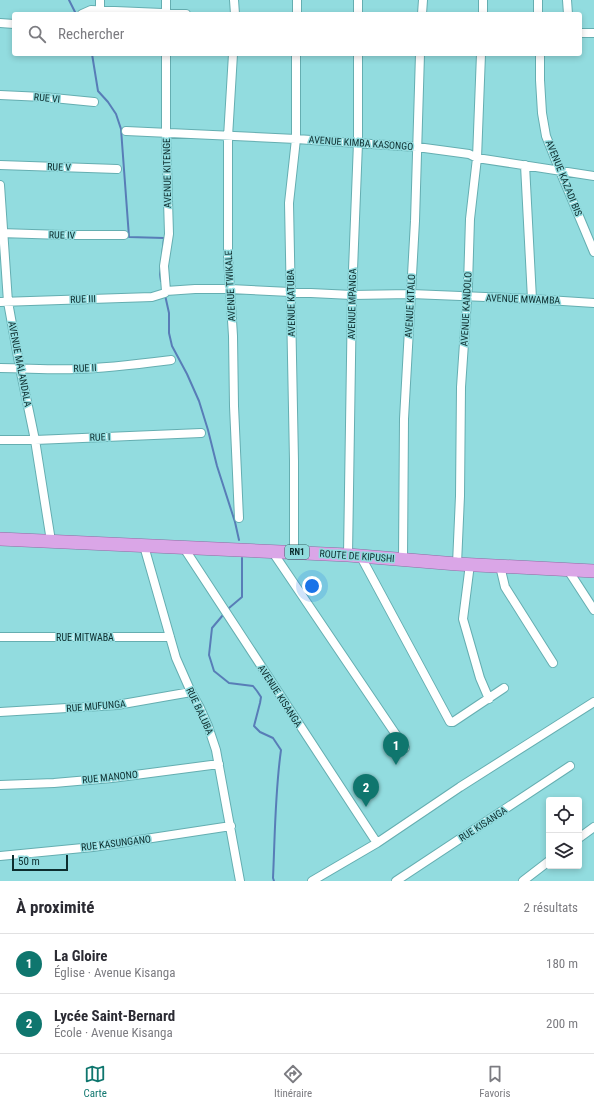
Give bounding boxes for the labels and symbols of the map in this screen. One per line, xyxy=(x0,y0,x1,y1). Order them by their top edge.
street label: RUE VI xyxy=(33,91,61,105)
street label: AVENUE KIMBA KASONGO xyxy=(308,134,414,152)
street label: AVENUE KITENGE xyxy=(161,138,173,208)
street label: AVENUE KAZADI BIS xyxy=(544,138,584,218)
street label: RUE V xyxy=(47,161,71,173)
street label: RUE IV xyxy=(49,229,76,241)
street label: AVENUE TWIKALE xyxy=(223,250,237,322)
street label: AVENUE MPANGA xyxy=(346,268,358,340)
street label: AVENUE KATUBA xyxy=(285,269,297,337)
street label: AVENUE KANDOLO xyxy=(459,271,473,347)
street label: AVENUE KITALO xyxy=(403,274,417,338)
street label: AVENUE MWAMBA xyxy=(486,292,561,306)
street label: RUE III xyxy=(70,293,96,305)
street label: AVENUE MALANDALA xyxy=(6,320,34,408)
street label: RUE II xyxy=(73,362,97,374)
street label: RUE I xyxy=(89,431,111,443)
road number: RN1 xyxy=(285,545,309,559)
street label: ROUTE DE KIPUSHI xyxy=(319,548,395,564)
your location xyxy=(302,576,322,596)
street label: RUE MITWABA xyxy=(56,632,114,643)
street label: AVENUE KISANGA xyxy=(256,663,304,729)
street label: RUE BALUBA xyxy=(184,686,216,737)
street label: RUE MUFUNGA xyxy=(66,698,126,714)
pin: 1 xyxy=(383,732,409,765)
street label: RUE MANONO xyxy=(82,769,138,785)
pin: 2 xyxy=(353,774,379,807)
street label: RUE KISANGA xyxy=(457,804,509,844)
street label: RUE KASUNGANO xyxy=(80,833,152,853)
scale bar xyxy=(12,853,68,872)

